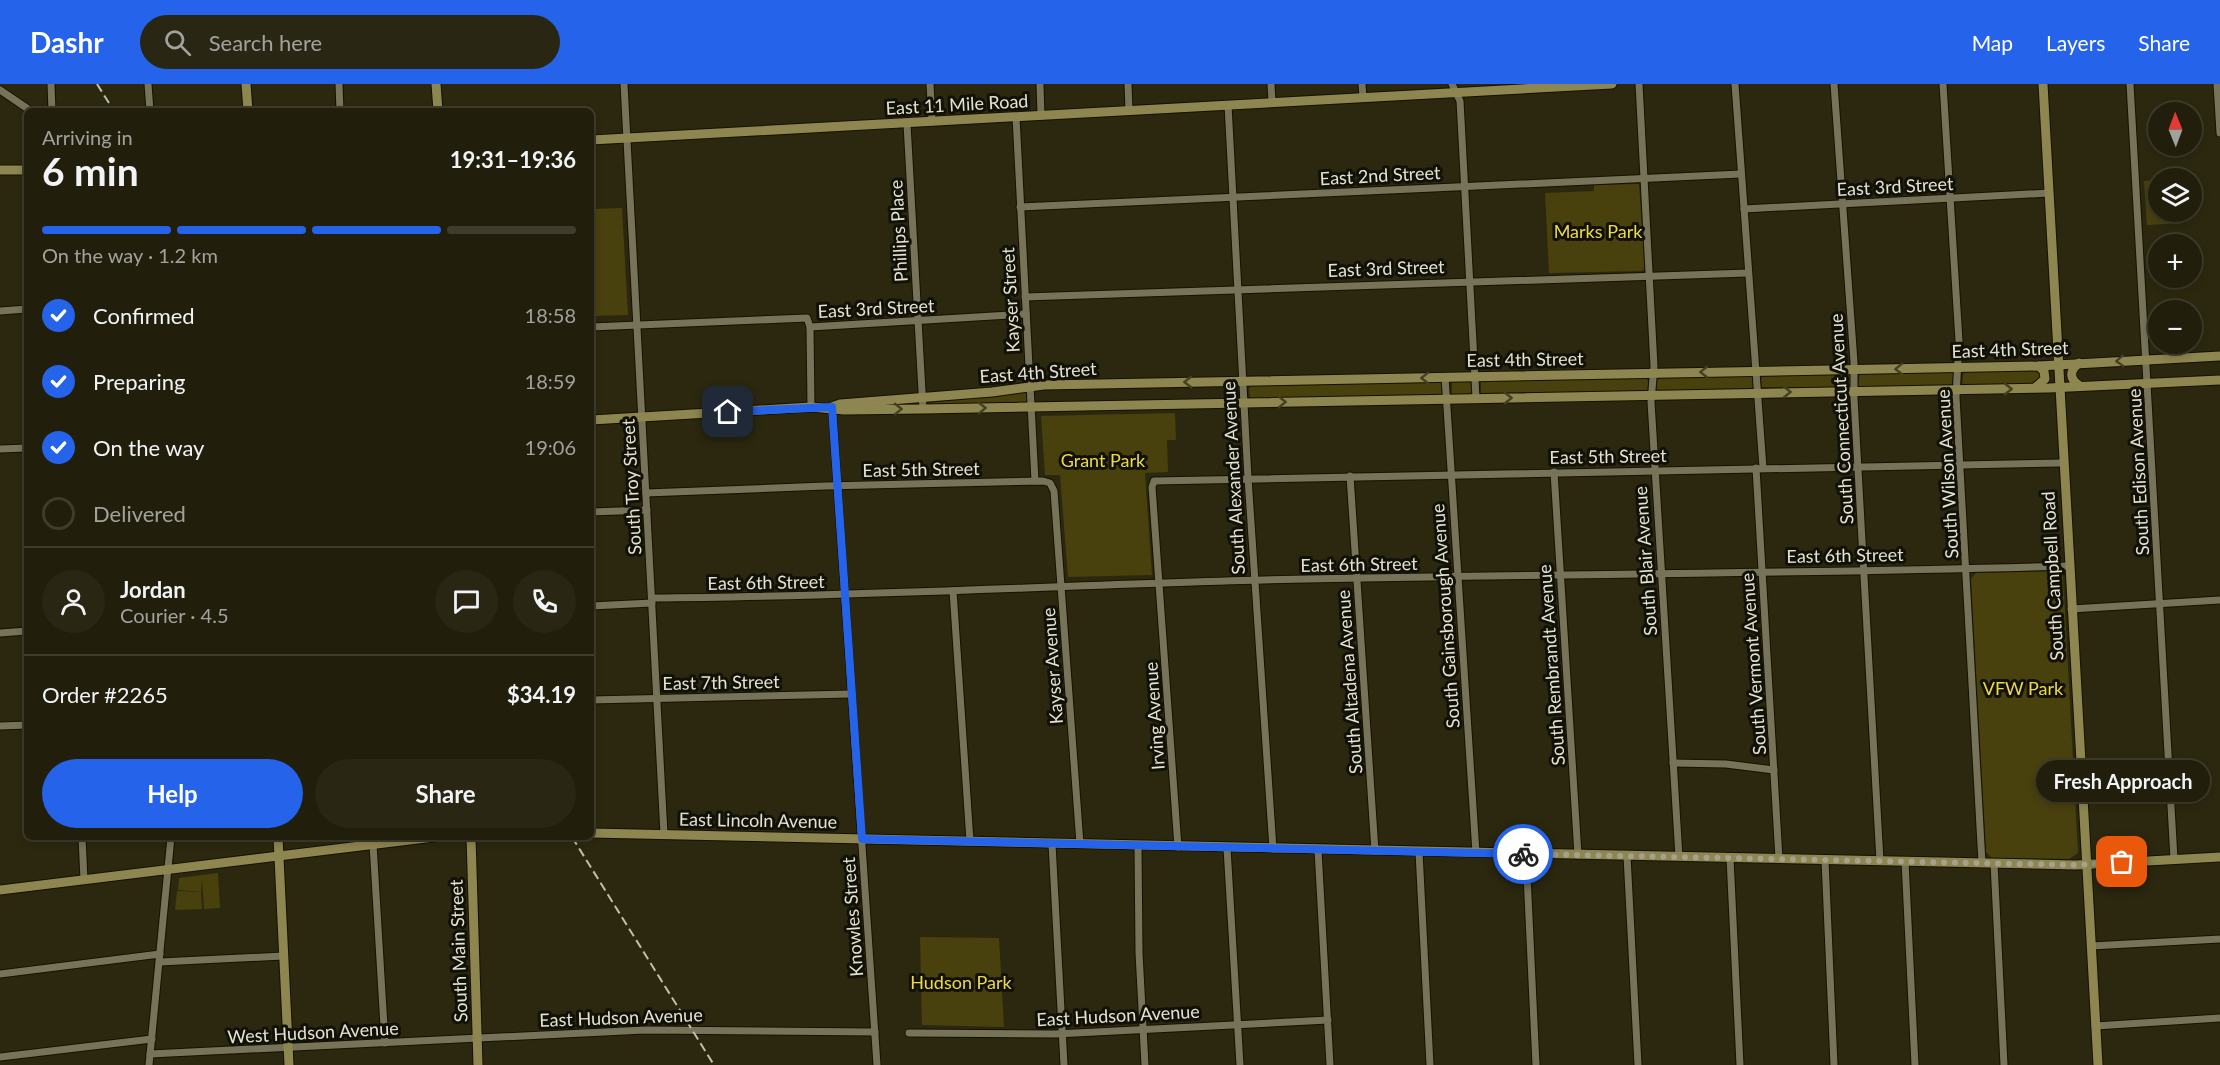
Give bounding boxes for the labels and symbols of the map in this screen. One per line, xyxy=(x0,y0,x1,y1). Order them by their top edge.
street label: East 11 Mile Road xyxy=(885,89,1029,119)
north arrow xyxy=(2148,102,2202,156)
street label: East 2nd Street xyxy=(1319,161,1441,189)
street label: East 3rd Street xyxy=(1836,172,1954,200)
street label: Phillips Place xyxy=(884,179,912,283)
park label: Marks Park xyxy=(1554,220,1643,242)
street label: Kayser Street xyxy=(996,246,1024,353)
street label: East 3rd Street xyxy=(1327,255,1445,281)
street label: East 3rd Street xyxy=(817,294,935,322)
street label: South Connecticut Avenue xyxy=(1824,313,1858,525)
street label: East 4th Street xyxy=(1951,336,2069,362)
street label: East 4th Street xyxy=(1466,347,1584,371)
one-way arrow xyxy=(2115,354,2124,367)
street label: East 4th Street xyxy=(979,357,1098,387)
one-way arrow xyxy=(1895,362,1904,375)
one-way arrow xyxy=(1700,366,1709,378)
one-way arrow xyxy=(1421,371,1430,384)
one-way arrow xyxy=(1184,376,1193,388)
street label: South Alexander Avenue xyxy=(1217,381,1249,575)
one-way arrow xyxy=(2003,382,2012,395)
pin xyxy=(702,386,753,437)
one-way arrow xyxy=(1782,386,1791,398)
street label: South Edison Avenue xyxy=(2123,388,2153,556)
street label: South Wilson Avenue xyxy=(1932,389,1962,559)
one-way arrow xyxy=(1503,392,1512,404)
one-way arrow xyxy=(1277,396,1286,408)
one-way arrow xyxy=(977,402,986,414)
one-way arrow xyxy=(894,403,903,416)
street label: South Troy Street xyxy=(616,418,646,556)
street label: East 5th Street xyxy=(1549,444,1667,468)
park label: Grant Park xyxy=(1061,449,1146,471)
street label: East 5th Street xyxy=(862,457,980,481)
street label: South Blair Avenue xyxy=(1629,486,1661,636)
street label: South Campbell Road xyxy=(2037,491,2067,661)
street label: South Gainsborough Avenue xyxy=(1426,503,1464,729)
street label: East 6th Street xyxy=(1786,543,1904,567)
street label: East 6th Street xyxy=(1300,552,1418,576)
street label: South Rembrandt Avenue xyxy=(1533,564,1569,766)
street label: East 6th Street xyxy=(707,570,825,594)
street label: South Vermont Avenue xyxy=(1736,572,1770,756)
street label: South Altadena Avenue xyxy=(1332,589,1366,775)
street label: Kayser Avenue xyxy=(1037,607,1067,725)
street label: Irving Avenue xyxy=(1139,661,1169,771)
street label: East 7th Street xyxy=(662,670,780,694)
park label: VFW Park xyxy=(1983,677,2064,699)
callout: Fresh Approach xyxy=(2035,760,2209,802)
street label: East Lincoln Avenue xyxy=(679,808,837,832)
courier xyxy=(1493,824,1553,884)
pin xyxy=(2096,836,2147,887)
street label: Knowles Street xyxy=(837,856,867,977)
street label: South Main Street xyxy=(444,879,471,1023)
park label: Hudson Park xyxy=(910,971,1013,993)
street label: East Hudson Avenue xyxy=(1036,1000,1200,1030)
street label: East Hudson Avenue xyxy=(539,1003,703,1031)
street label: West Hudson Avenue xyxy=(227,1017,399,1047)

